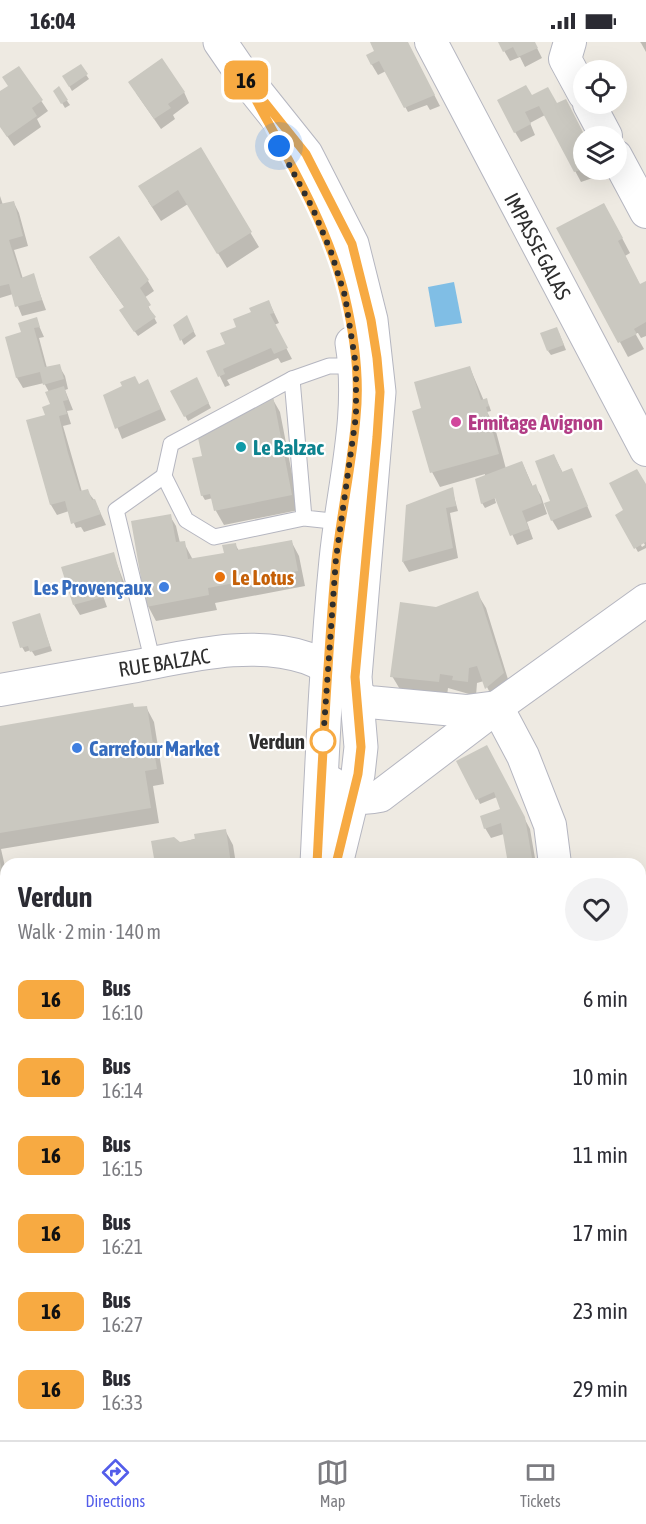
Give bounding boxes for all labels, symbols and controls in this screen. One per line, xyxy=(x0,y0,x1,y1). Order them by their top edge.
text: 16:04 xyxy=(30,8,76,34)
line badge: 16 xyxy=(219,60,273,99)
map controls xyxy=(573,60,627,180)
button: locate xyxy=(573,60,627,114)
text: 16 xyxy=(236,68,256,92)
button: layers xyxy=(573,126,627,180)
your location xyxy=(264,131,294,161)
street label: IMPASSE GALAS xyxy=(500,189,576,304)
place label: Ermitage Avignon xyxy=(468,410,603,434)
marker: Ermitage Avignon xyxy=(449,415,463,429)
place label: Le Balzac xyxy=(253,435,324,459)
marker: Le Balzac xyxy=(234,440,248,454)
place label: Le Lotus xyxy=(232,565,295,589)
marker: Le Lotus xyxy=(213,570,227,584)
place label: Les Provençaux xyxy=(34,575,153,599)
marker: Les Provençaux xyxy=(157,580,171,594)
street label: RUE BALZAC xyxy=(117,643,212,681)
marker: Verdun xyxy=(310,728,336,754)
place label: Verdun xyxy=(248,729,305,753)
place label: Carrefour Market xyxy=(89,736,219,760)
marker: Carrefour Market xyxy=(70,741,84,755)
button: heart xyxy=(565,878,628,941)
text: Verdun xyxy=(18,881,92,913)
text: Walk · 2 min · 140 m xyxy=(18,920,161,943)
text: Bus xyxy=(102,975,131,1001)
text: 6 min xyxy=(583,986,628,1012)
text: 16 xyxy=(41,987,61,1011)
text: 16:10 xyxy=(102,1001,143,1024)
text: Bus xyxy=(102,1053,131,1079)
text: 10 min xyxy=(573,1064,628,1090)
text: 16 xyxy=(41,1065,61,1089)
text: 16:14 xyxy=(102,1079,143,1102)
text: Bus xyxy=(102,1131,131,1157)
text: 11 min xyxy=(573,1142,628,1168)
text: 16 xyxy=(41,1143,61,1167)
text: 16:15 xyxy=(102,1157,143,1180)
text: Bus xyxy=(102,1209,131,1235)
text: 17 min xyxy=(573,1220,628,1246)
text: 16 xyxy=(41,1221,61,1245)
text: 16:21 xyxy=(102,1235,143,1258)
text: Bus xyxy=(102,1287,131,1313)
text: 23 min xyxy=(573,1298,628,1324)
text: 16 xyxy=(41,1299,61,1323)
text: 16:27 xyxy=(102,1313,143,1336)
text: Bus xyxy=(102,1365,131,1391)
text: 29 min xyxy=(573,1376,628,1402)
text: 16 xyxy=(41,1377,61,1401)
text: 16:33 xyxy=(102,1391,143,1414)
tab: Directions xyxy=(85,1456,145,1510)
tab: Map xyxy=(316,1456,349,1510)
tab: Tickets xyxy=(520,1456,561,1510)

